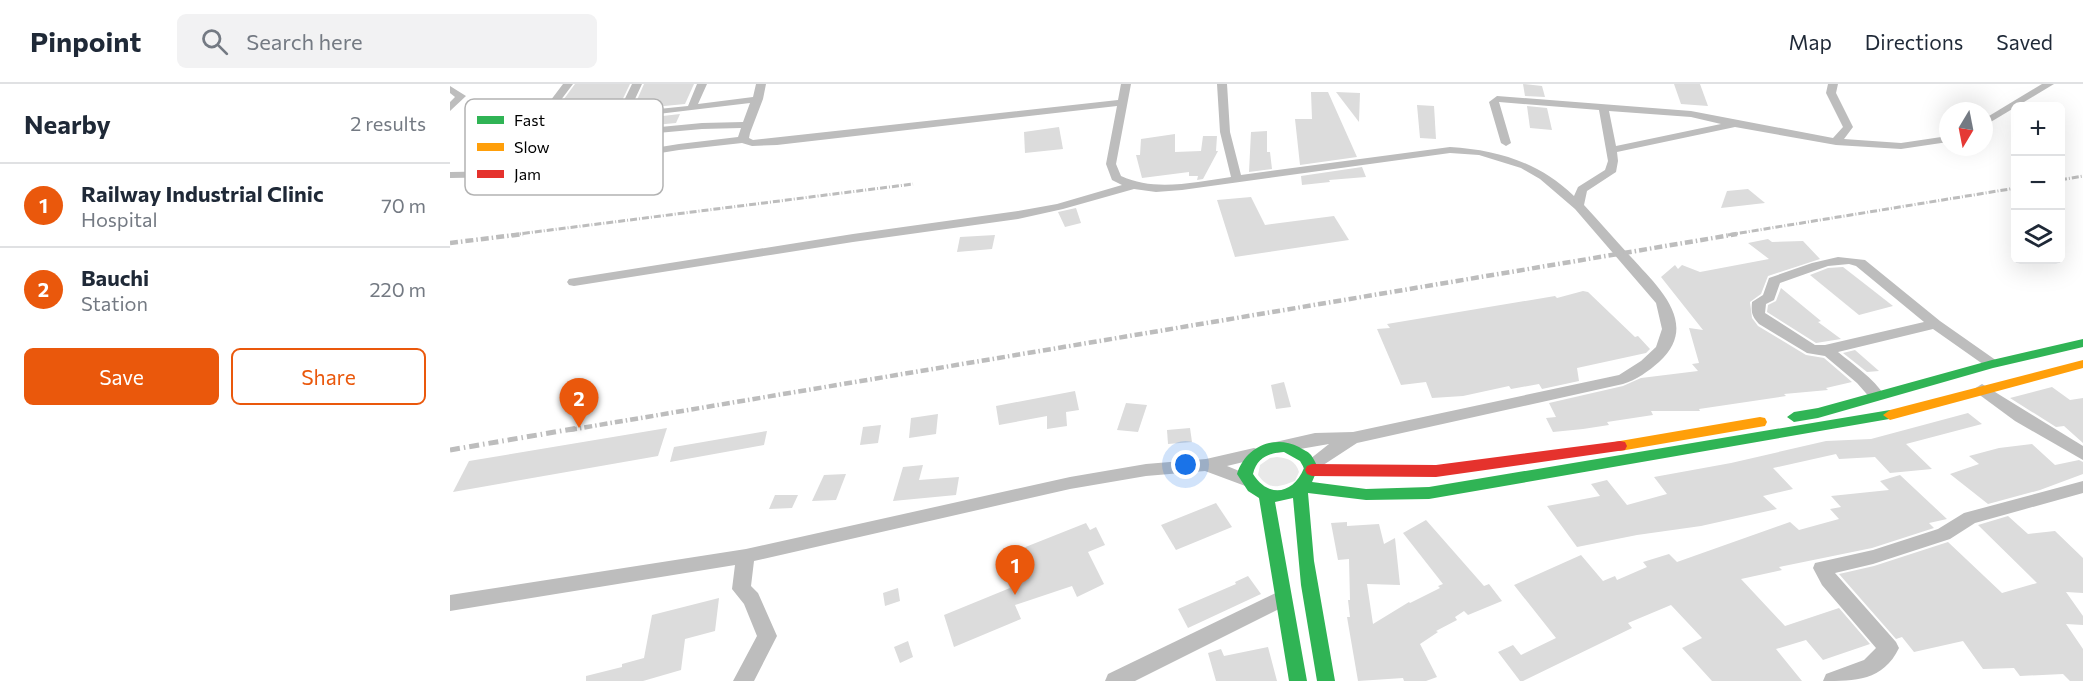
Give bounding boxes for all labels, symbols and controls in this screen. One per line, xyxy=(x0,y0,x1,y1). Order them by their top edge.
search box xyxy=(177,14,597,68)
text: Pinpoint xyxy=(30,24,141,58)
icon: search xyxy=(198,25,231,58)
text: Search here xyxy=(246,28,363,55)
text: Map xyxy=(1789,29,1832,54)
text: Directions xyxy=(1865,29,1963,54)
text: Saved xyxy=(1996,29,2053,54)
legend xyxy=(465,99,663,195)
north arrow xyxy=(1939,102,1993,156)
map controls xyxy=(2011,102,2065,264)
button: + xyxy=(2011,102,2065,156)
text: Nearby xyxy=(24,108,111,139)
text: Fast xyxy=(514,110,545,129)
text: 2 results xyxy=(350,111,426,135)
text: Slow xyxy=(514,137,550,156)
button: − xyxy=(2011,156,2065,210)
text: Jam xyxy=(514,164,541,183)
text: Railway Industrial Clinic xyxy=(81,180,324,207)
text: 1 xyxy=(39,193,48,217)
text: 70 m xyxy=(381,193,426,217)
text: Hospital xyxy=(81,207,158,231)
button: layers xyxy=(2011,210,2065,264)
text: Bauchi xyxy=(81,264,149,291)
text: 2 xyxy=(38,277,49,301)
text: 220 m xyxy=(370,277,426,301)
text: Station xyxy=(81,291,148,315)
button: Save xyxy=(24,348,219,405)
button: Share xyxy=(231,348,426,405)
pin: 2 xyxy=(560,378,598,428)
your location xyxy=(1171,450,1200,479)
pin: 1 xyxy=(996,546,1034,595)

